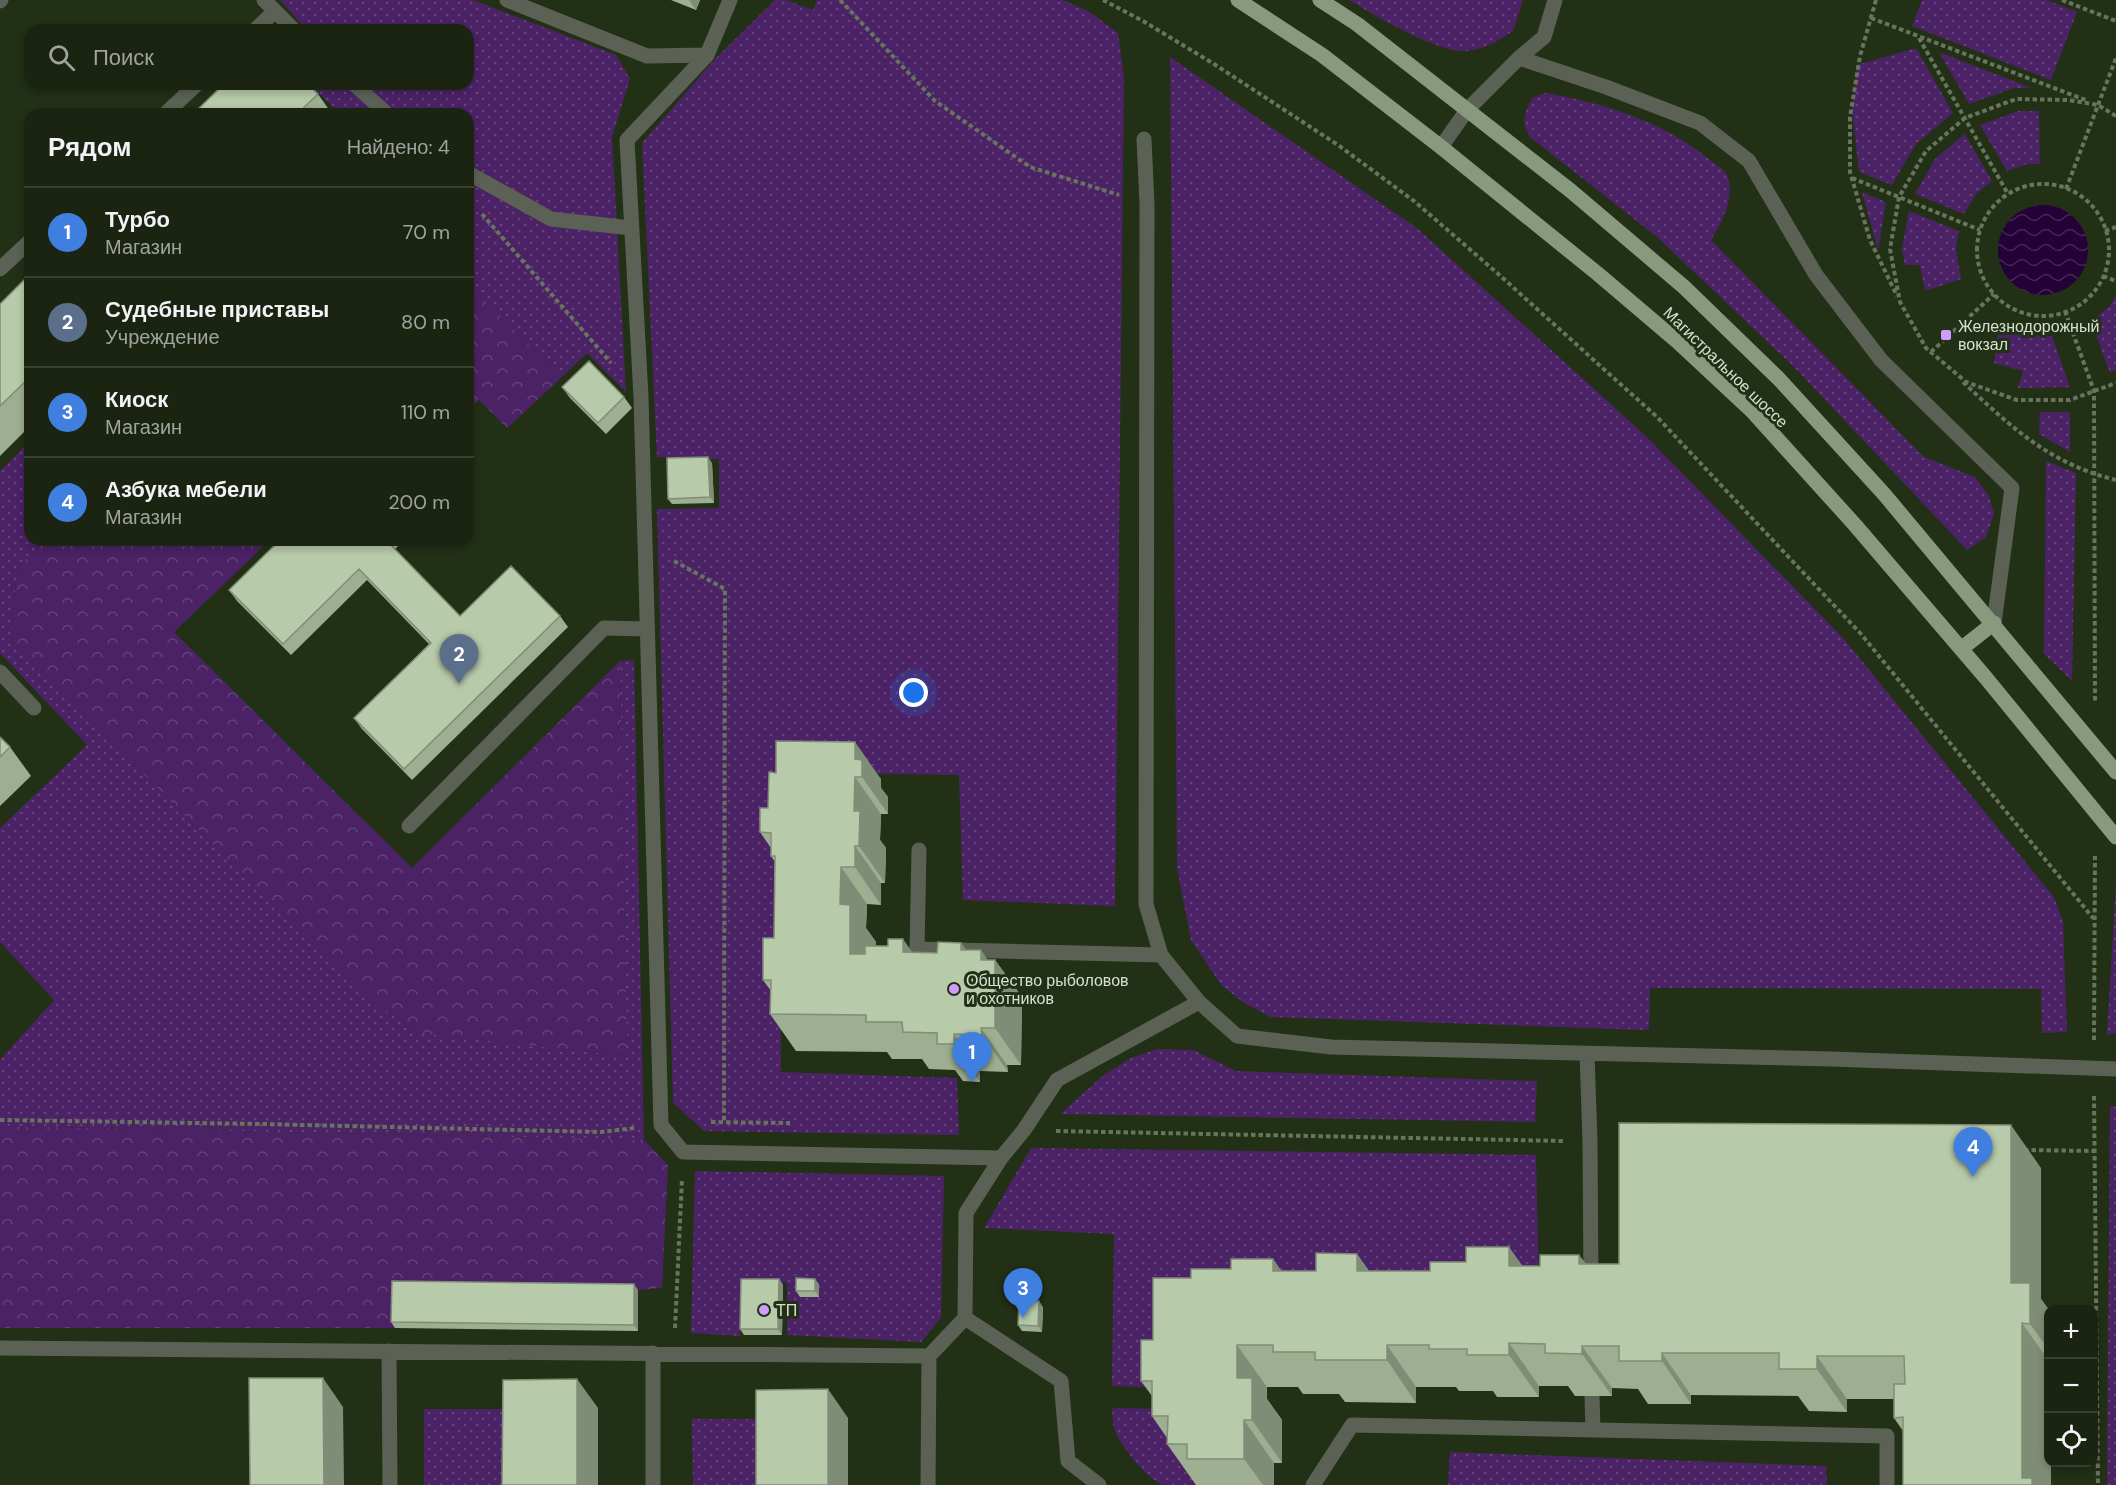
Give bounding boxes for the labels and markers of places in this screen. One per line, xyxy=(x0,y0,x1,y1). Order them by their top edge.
place label: Железнодорожный вокзал xyxy=(1958,316,2099,355)
marker: Железнодорожный вокзал xyxy=(1939,328,1953,342)
pin: 2 xyxy=(440,634,478,684)
place label: Общество рыболовов и охотников xyxy=(966,970,1129,1009)
marker: Общество рыболовов и охотников xyxy=(947,982,961,996)
pin: 1 xyxy=(952,1032,992,1082)
pin: 4 xyxy=(1954,1128,1992,1177)
pin: 3 xyxy=(1004,1268,1042,1318)
place label: ТП xyxy=(776,1300,797,1321)
marker: ТП xyxy=(757,1303,771,1317)

